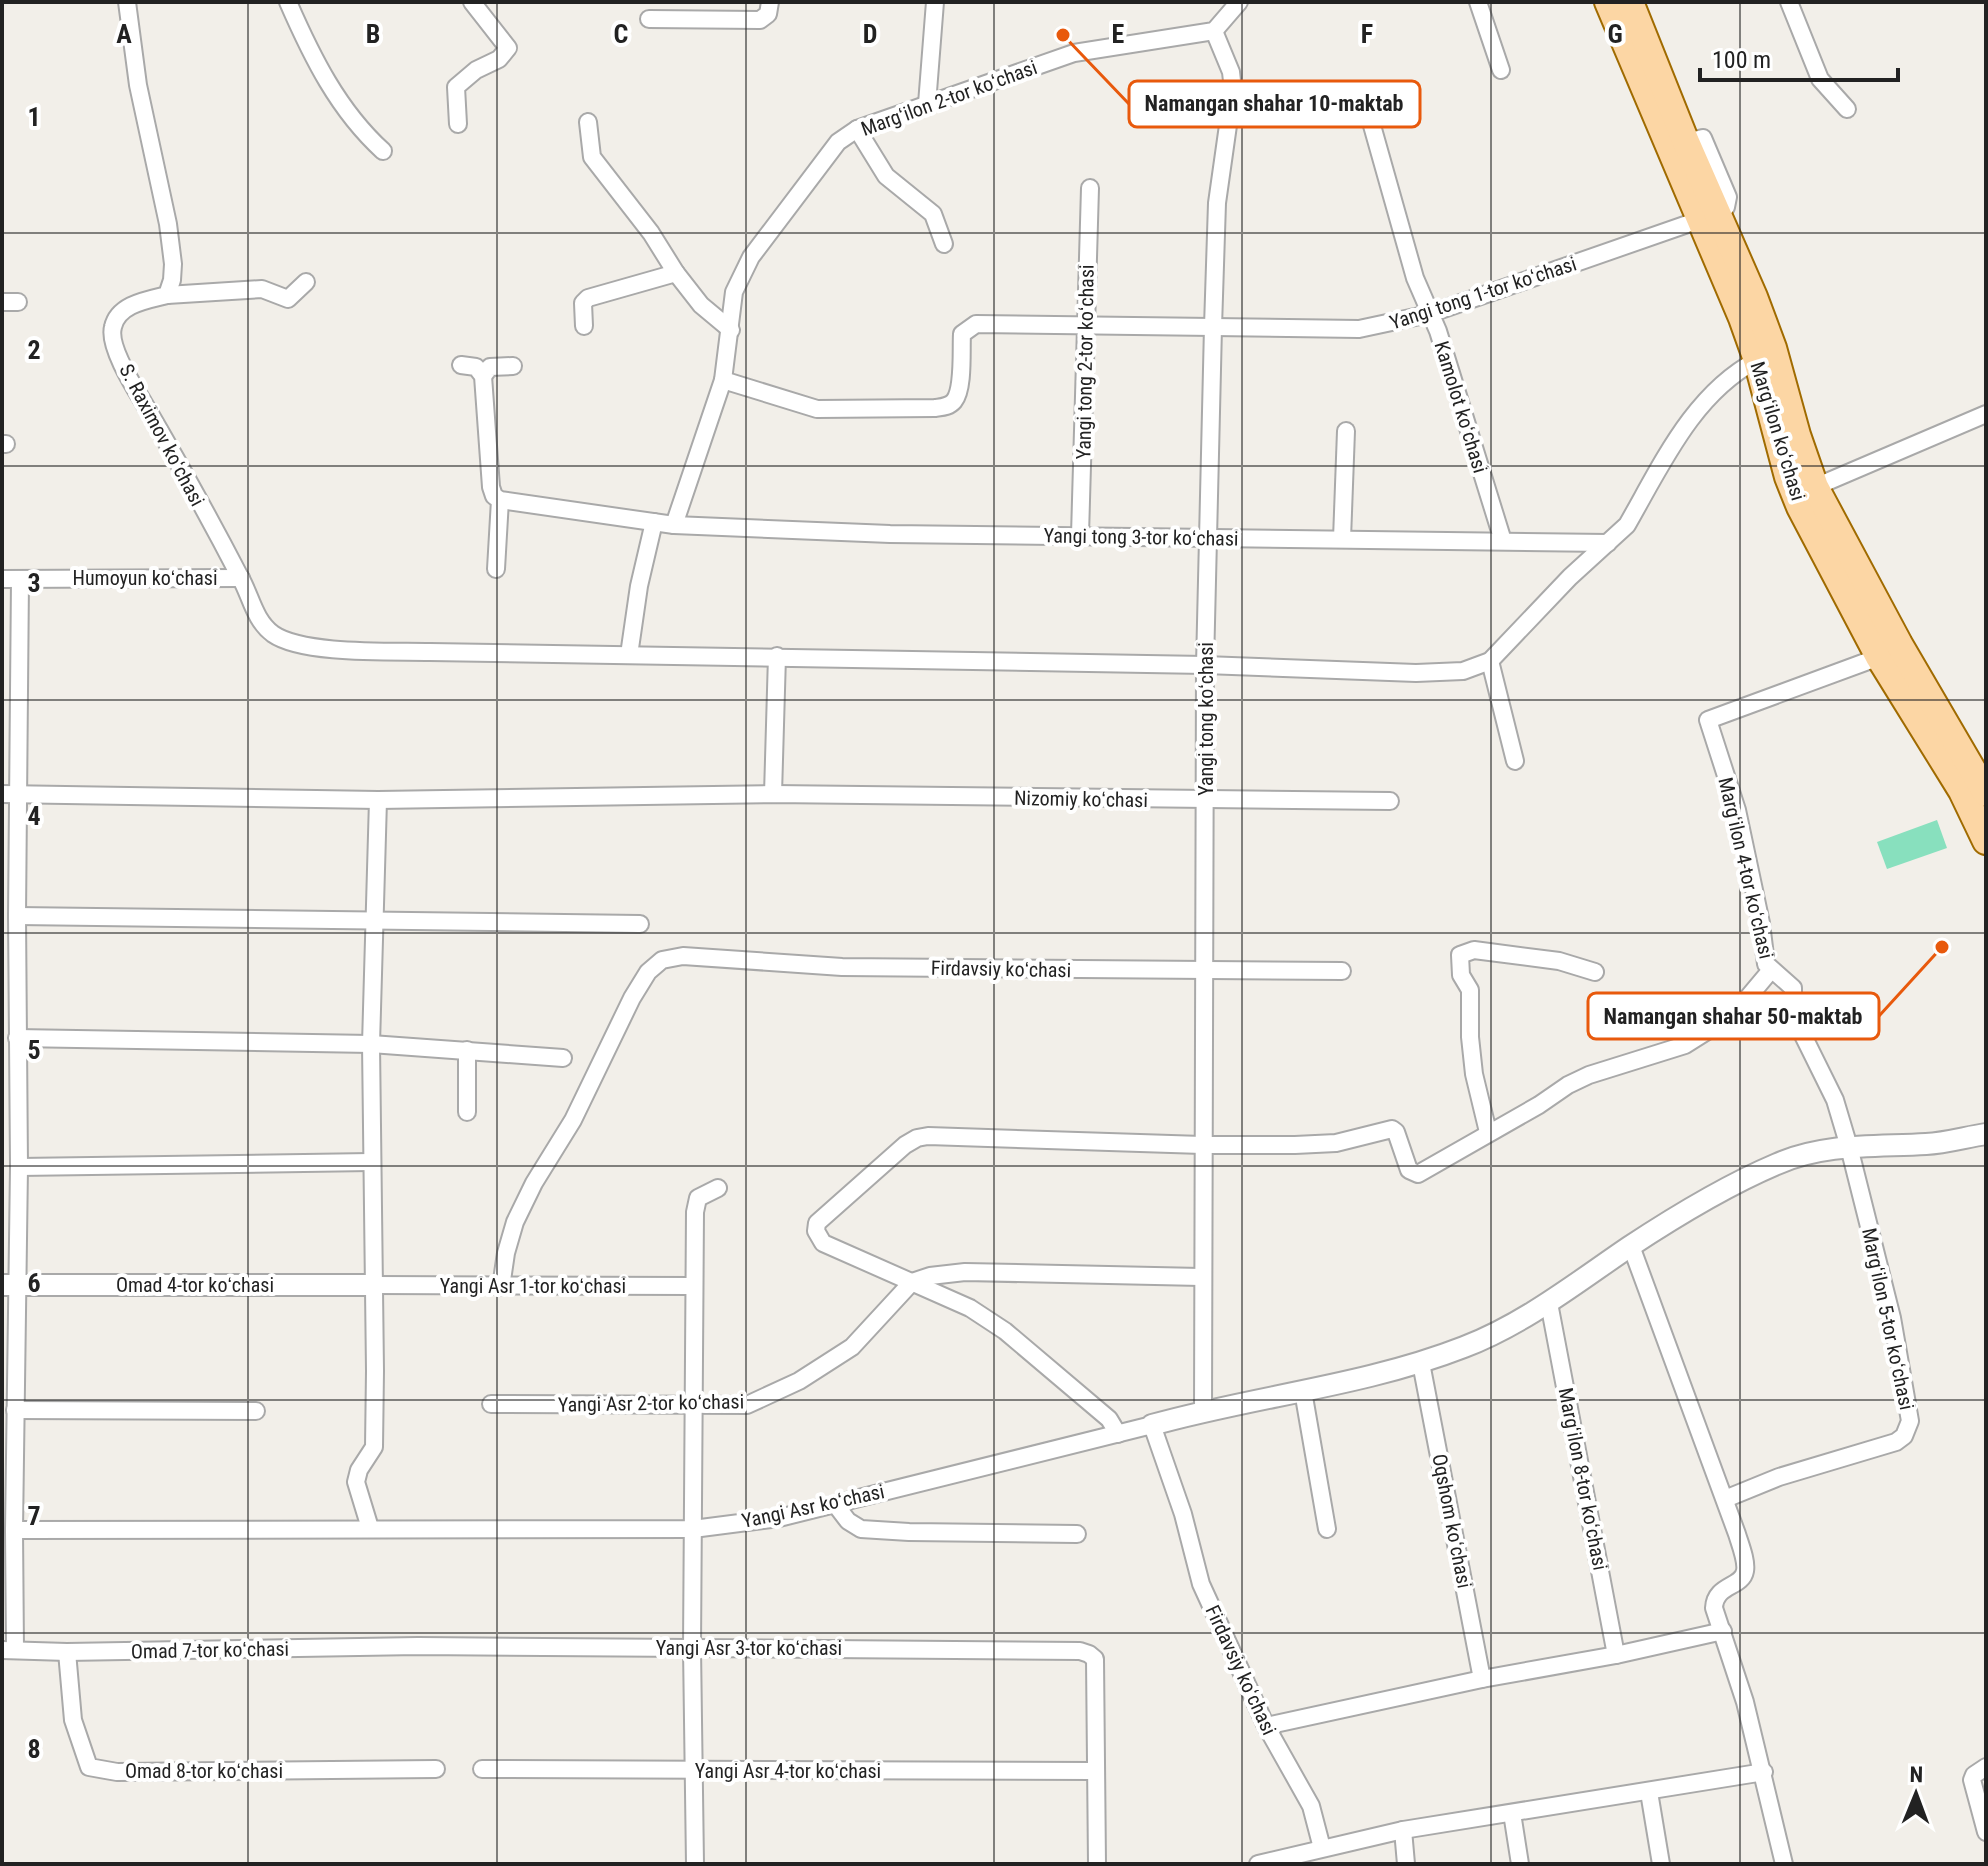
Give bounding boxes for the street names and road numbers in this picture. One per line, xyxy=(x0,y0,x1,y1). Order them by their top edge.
street label: Margʻilon 2-tor koʻchasi xyxy=(858,55,1040,141)
street label: Yangi tong 1-tor koʻchasi xyxy=(1387,251,1579,335)
street label: Yangi tong 2-tor koʻchasi xyxy=(1071,264,1099,460)
street label: Kamolot koʻchasi xyxy=(1430,338,1492,476)
street label: Margʻilon koʻchasi xyxy=(1745,359,1811,503)
street label: S. Raximov koʻchasi xyxy=(114,360,210,510)
street label: Yangi tong 3-tor koʻchasi xyxy=(1043,523,1239,551)
street label: Humoyun koʻchasi xyxy=(73,566,217,590)
street label: Yangi tong koʻchasi xyxy=(1194,642,1218,796)
street label: Margʻilon 4-tor koʻchasi xyxy=(1713,775,1779,961)
street label: Nizomiy koʻchasi xyxy=(1014,786,1148,812)
street label: Firdavsiy koʻchasi xyxy=(931,956,1071,982)
street label: Margʻilon 5-tor koʻchasi xyxy=(1857,1226,1919,1412)
street label: Omad 4-tor koʻchasi xyxy=(116,1273,274,1297)
street label: Yangi Asr 1-tor koʻchasi xyxy=(440,1274,626,1298)
street label: Margʻilon 8-tor koʻchasi xyxy=(1554,1386,1612,1572)
street label: Yangi Asr 2-tor koʻchasi xyxy=(558,1389,744,1417)
street label: Oqshom koʻchasi xyxy=(1427,1452,1477,1590)
street label: Yangi Asr koʻchasi xyxy=(740,1479,886,1533)
street label: Firdavsiy koʻchasi xyxy=(1200,1601,1282,1739)
street label: Yangi Asr 3-tor koʻchasi xyxy=(656,1636,842,1660)
street label: Omad 7-tor koʻchasi xyxy=(131,1637,289,1663)
street label: Omad 8-tor koʻchasi xyxy=(125,1759,283,1783)
street label: Yangi Asr 4-tor koʻchasi xyxy=(695,1759,881,1783)

